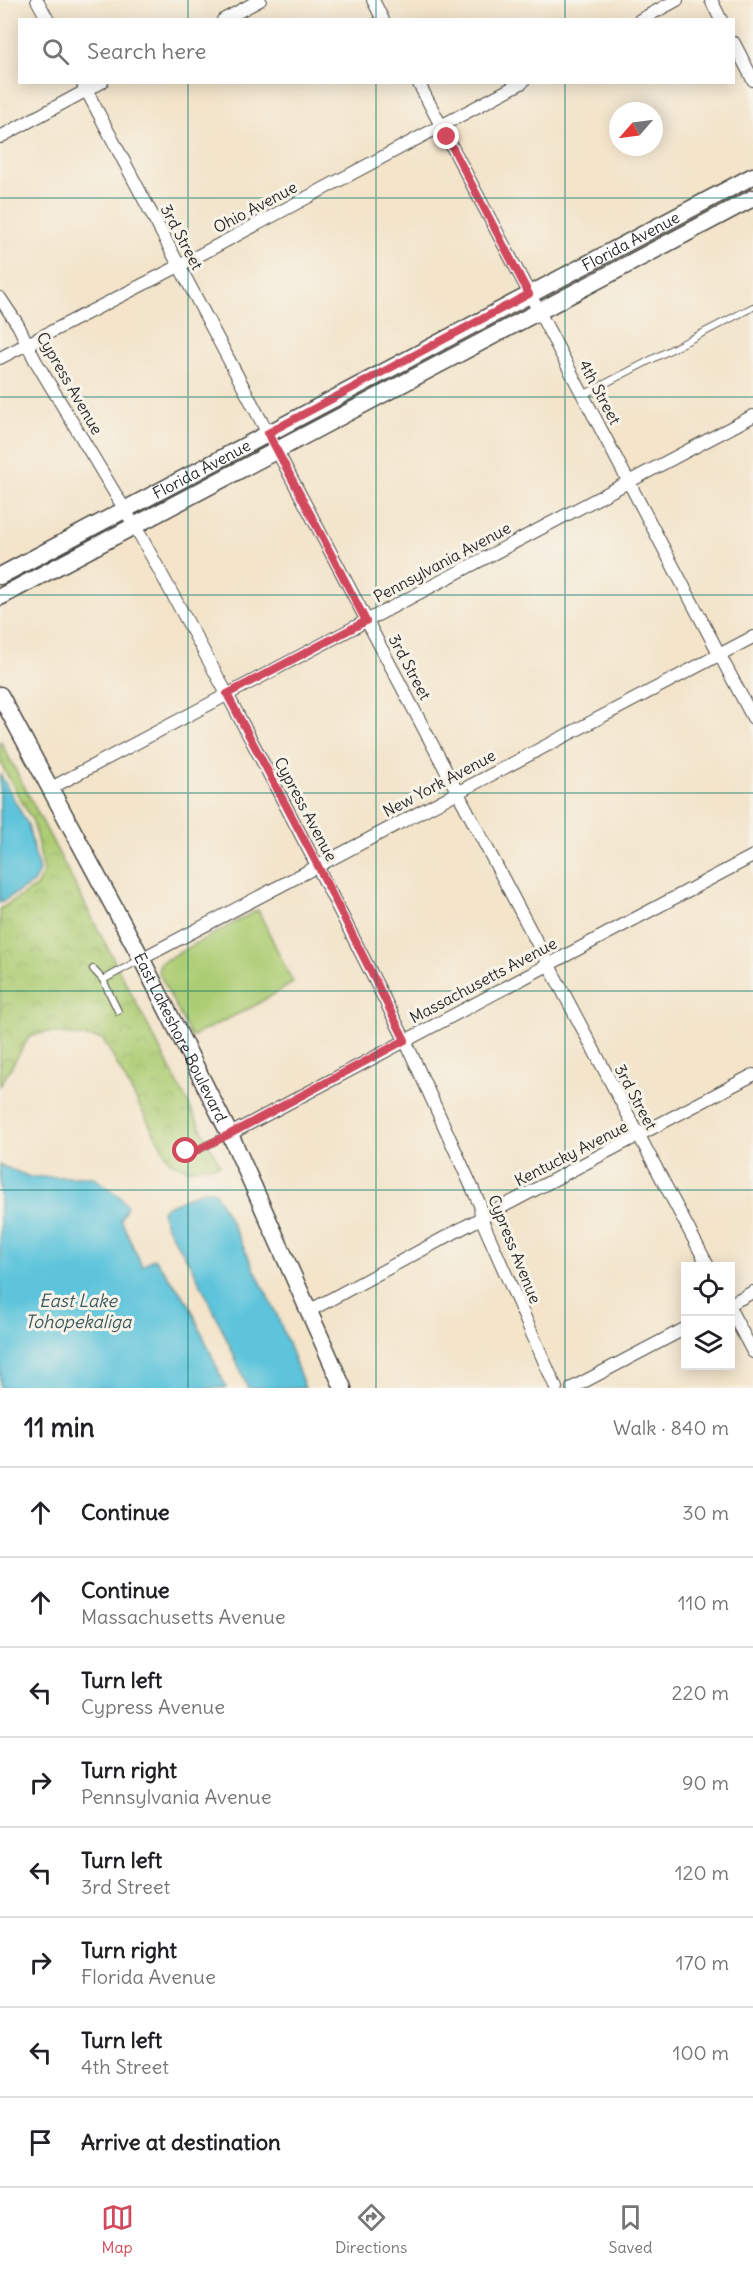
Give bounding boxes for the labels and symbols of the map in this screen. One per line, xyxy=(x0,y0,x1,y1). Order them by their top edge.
north arrow xyxy=(609,102,663,156)
route end xyxy=(433,123,459,149)
street label: Ohio Avenue xyxy=(210,177,300,237)
street label: 3rd Street xyxy=(156,201,208,274)
street label: Florida Avenue xyxy=(578,207,683,275)
street label: Cypress Avenue xyxy=(33,328,107,438)
street label: 4th Street xyxy=(575,356,626,428)
street label: Florida Avenue xyxy=(149,435,254,503)
street label: Pennsylvania Avenue xyxy=(370,517,514,607)
street label: 3rd Street xyxy=(384,631,436,704)
street label: New York Avenue xyxy=(379,745,499,821)
street label: Cypress Avenue xyxy=(270,753,342,865)
street label: Massachusetts Avenue xyxy=(406,933,560,1027)
street label: East Lakeshore Boulevard xyxy=(130,949,232,1125)
street label: 3rd Street xyxy=(610,1061,662,1134)
street label: Kentucky Avenue xyxy=(511,1116,631,1190)
route start xyxy=(172,1137,198,1163)
street label: Cypress Avenue xyxy=(484,1192,546,1306)
water label: East Lake Tohopekaliga xyxy=(25,1289,133,1333)

